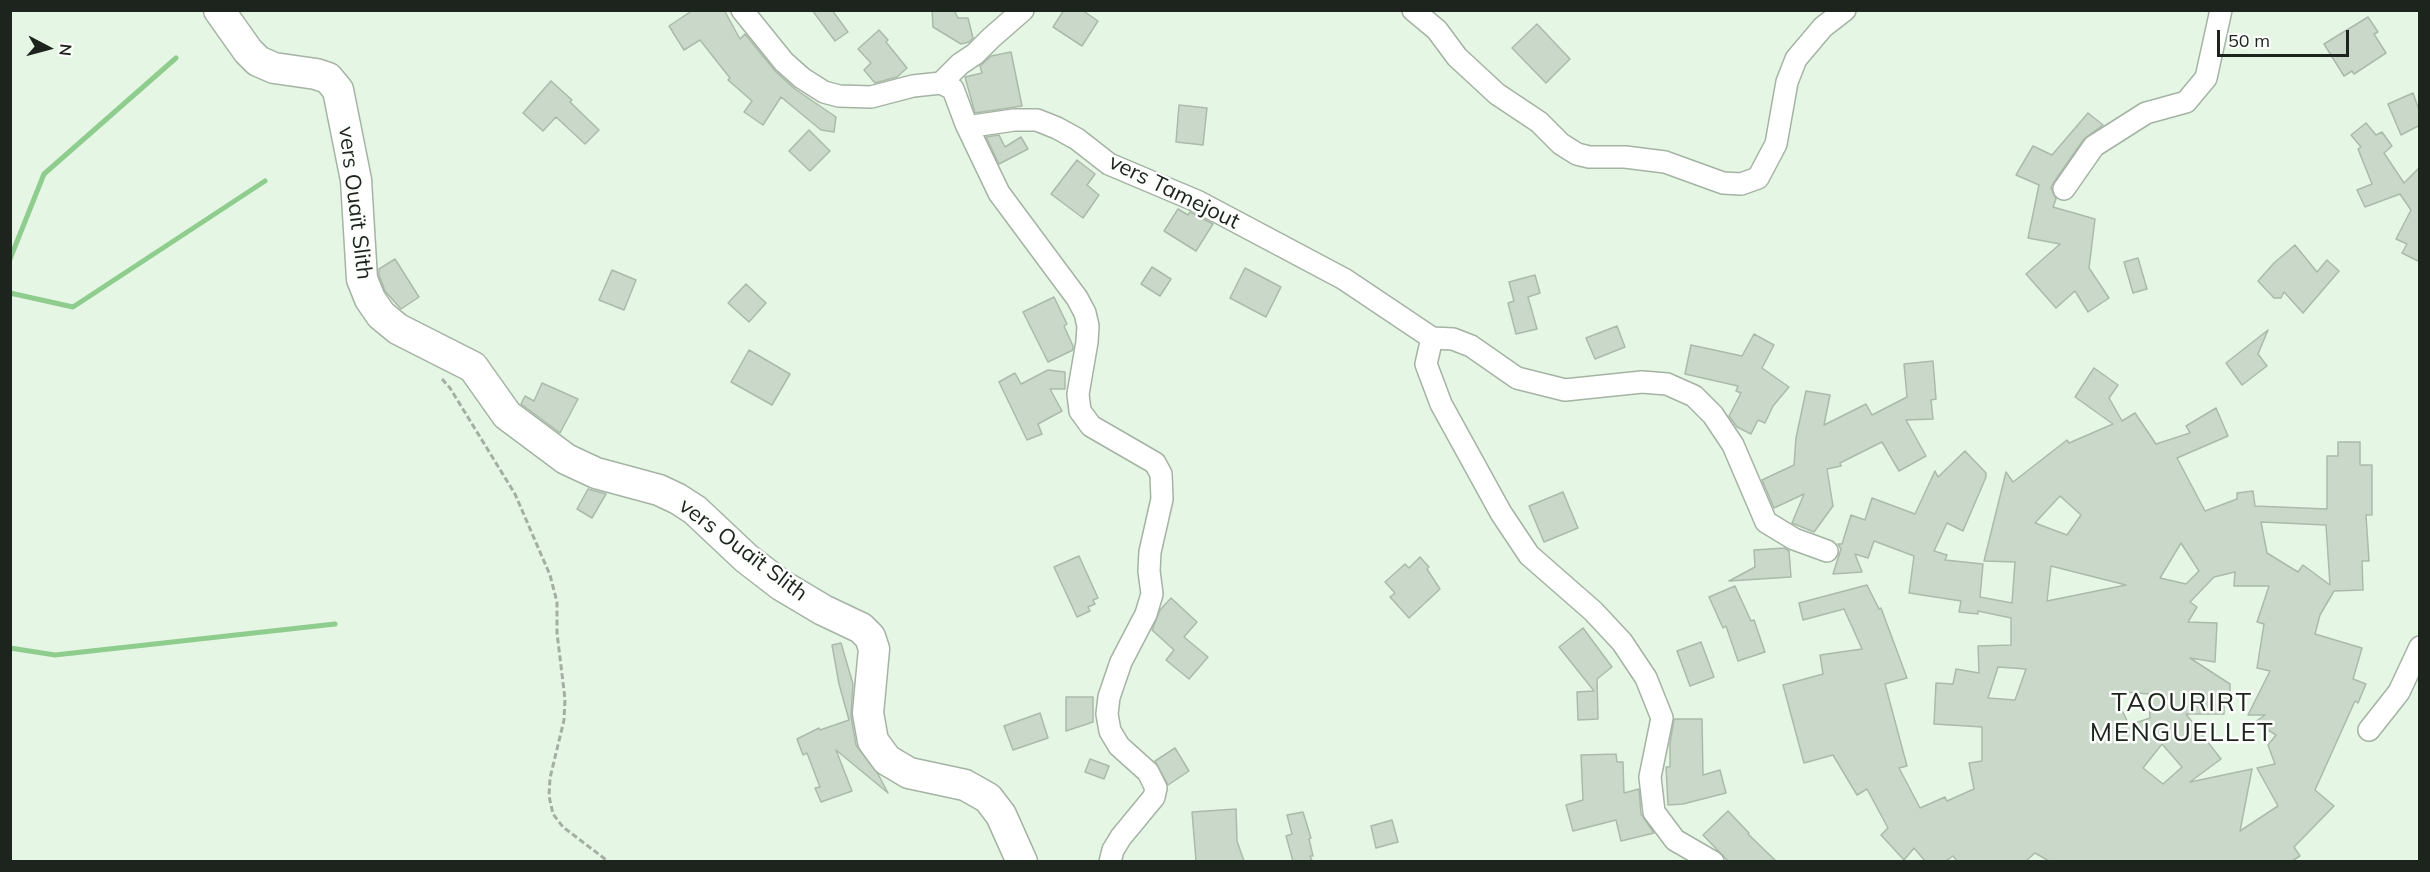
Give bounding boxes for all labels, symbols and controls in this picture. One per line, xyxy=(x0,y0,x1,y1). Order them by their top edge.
north arrow xyxy=(18,18,78,78)
scale bar xyxy=(2220,18,2352,56)
text: 50 m xyxy=(2228,29,2270,52)
text: N xyxy=(55,43,76,57)
street label: vers Ouaït Slith xyxy=(332,125,378,281)
street label: vers Tamejout xyxy=(1104,149,1244,235)
street label: vers Ouaït Slith xyxy=(673,493,813,607)
district label: TAOURIRT MENGUELLET xyxy=(2090,687,2274,748)

